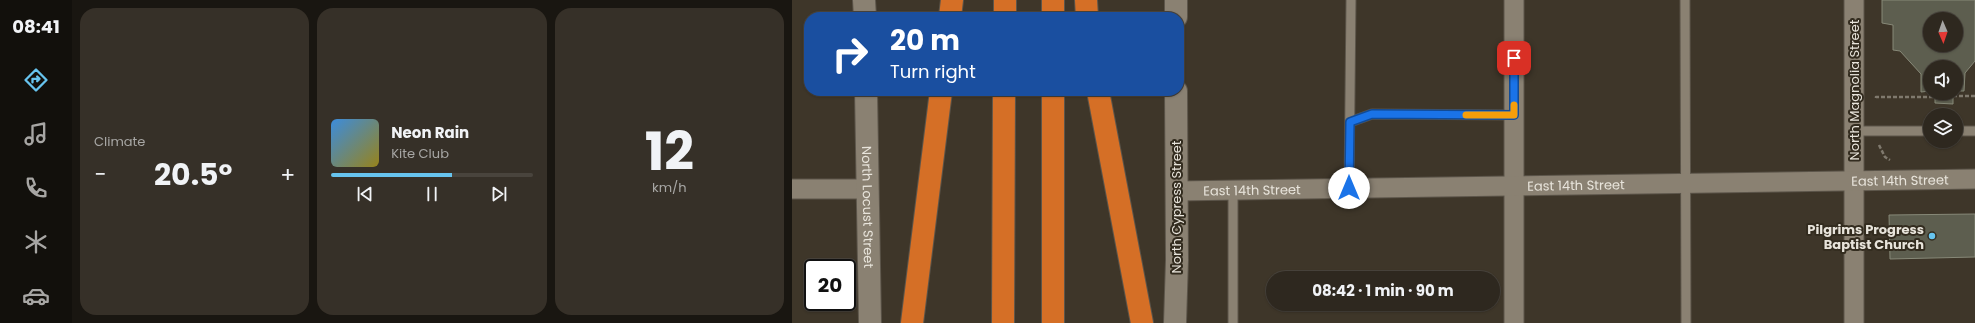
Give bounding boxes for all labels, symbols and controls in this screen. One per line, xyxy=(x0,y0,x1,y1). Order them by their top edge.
north arrow xyxy=(1923,12,1963,52)
map controls xyxy=(1923,12,1963,148)
text: 08:41 xyxy=(12,14,60,39)
street label: North Magnolia Street xyxy=(1845,19,1864,160)
text: 20 m xyxy=(890,21,960,60)
icon: right xyxy=(824,28,876,80)
pin xyxy=(1497,41,1531,75)
icon: arrive xyxy=(1503,47,1525,69)
text: Turn right xyxy=(890,59,976,84)
button: sound xyxy=(1923,60,1963,100)
icon: directions xyxy=(22,66,50,94)
button: layers xyxy=(1923,108,1963,148)
text: 12 xyxy=(645,115,694,188)
icon: music xyxy=(22,120,50,148)
text: Neon Rain xyxy=(391,122,469,143)
text: Climate xyxy=(94,132,145,151)
street label: North Cypress Street xyxy=(1167,140,1186,274)
text: Kite Club xyxy=(391,144,449,163)
street label: North Locust Street xyxy=(857,146,878,268)
text: 20.5° xyxy=(154,153,232,196)
text: − xyxy=(94,159,106,190)
text: + xyxy=(280,159,295,190)
position arrow xyxy=(1328,167,1370,209)
street label: East 14th Street xyxy=(1851,170,1949,191)
icon: phone xyxy=(22,174,50,202)
street label: East 14th Street xyxy=(1527,175,1625,196)
text: km/h xyxy=(652,178,687,197)
street label: East 14th Street xyxy=(1203,180,1301,201)
icon: previous xyxy=(354,183,376,205)
icon: pause xyxy=(421,183,443,205)
icon: next xyxy=(488,183,510,205)
place label: Pilgrims Progress Baptist Church xyxy=(1807,220,1924,254)
icon: climate xyxy=(22,228,50,256)
marker: Pilgrims Progress Baptist Church xyxy=(1927,231,1937,241)
speed limit sign: 20 xyxy=(804,259,856,311)
text: 08:42 · 1 min · 90 m xyxy=(1312,280,1454,301)
icon: car xyxy=(22,282,50,310)

